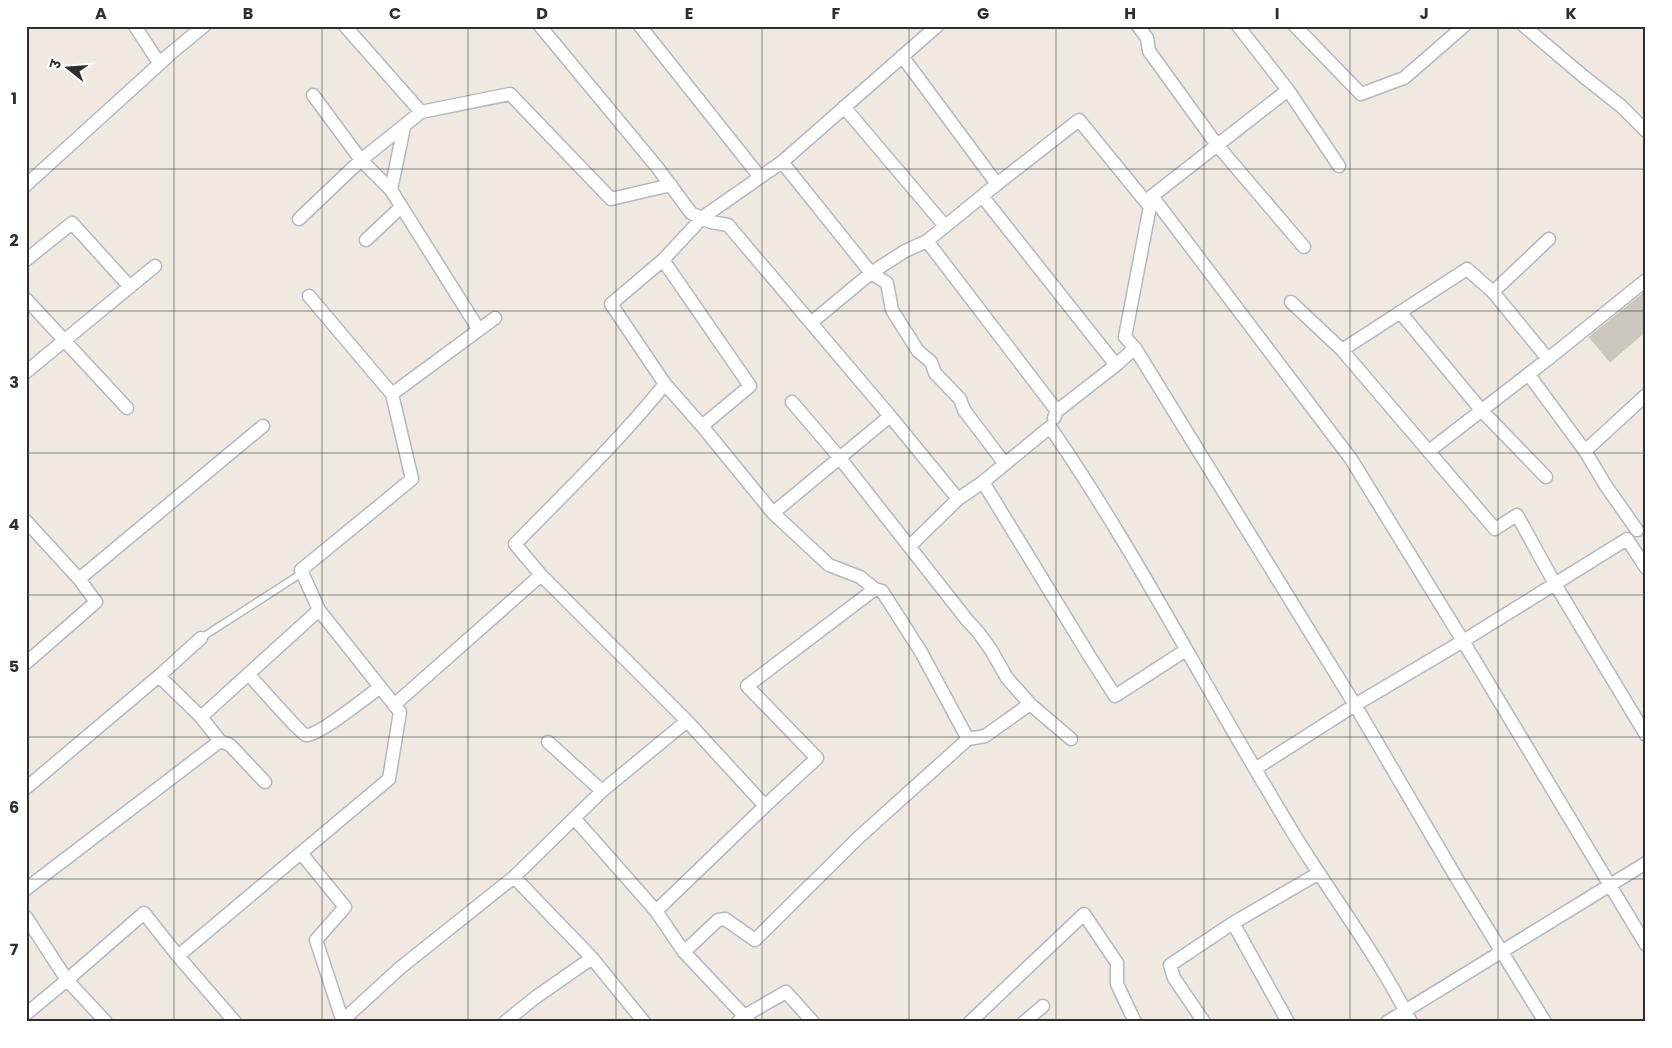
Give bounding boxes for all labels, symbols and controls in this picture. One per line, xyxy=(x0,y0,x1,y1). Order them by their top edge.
text: A xyxy=(95,2,107,25)
text: B xyxy=(243,2,253,25)
text: C xyxy=(389,2,401,25)
text: D xyxy=(536,2,548,25)
text: E xyxy=(685,2,693,25)
text: F xyxy=(832,2,841,25)
text: G xyxy=(977,2,989,25)
text: H xyxy=(1124,2,1136,25)
text: I xyxy=(1275,2,1279,25)
text: J xyxy=(1419,2,1429,25)
text: K xyxy=(1565,2,1577,25)
north arrow xyxy=(42,42,92,92)
text: उ xyxy=(45,56,67,72)
text: 1 xyxy=(11,87,17,110)
text: 2 xyxy=(9,229,19,252)
text: 3 xyxy=(9,371,19,394)
text: 4 xyxy=(9,513,20,536)
text: 5 xyxy=(9,655,19,678)
text: 6 xyxy=(9,796,19,819)
text: 7 xyxy=(10,938,19,961)

